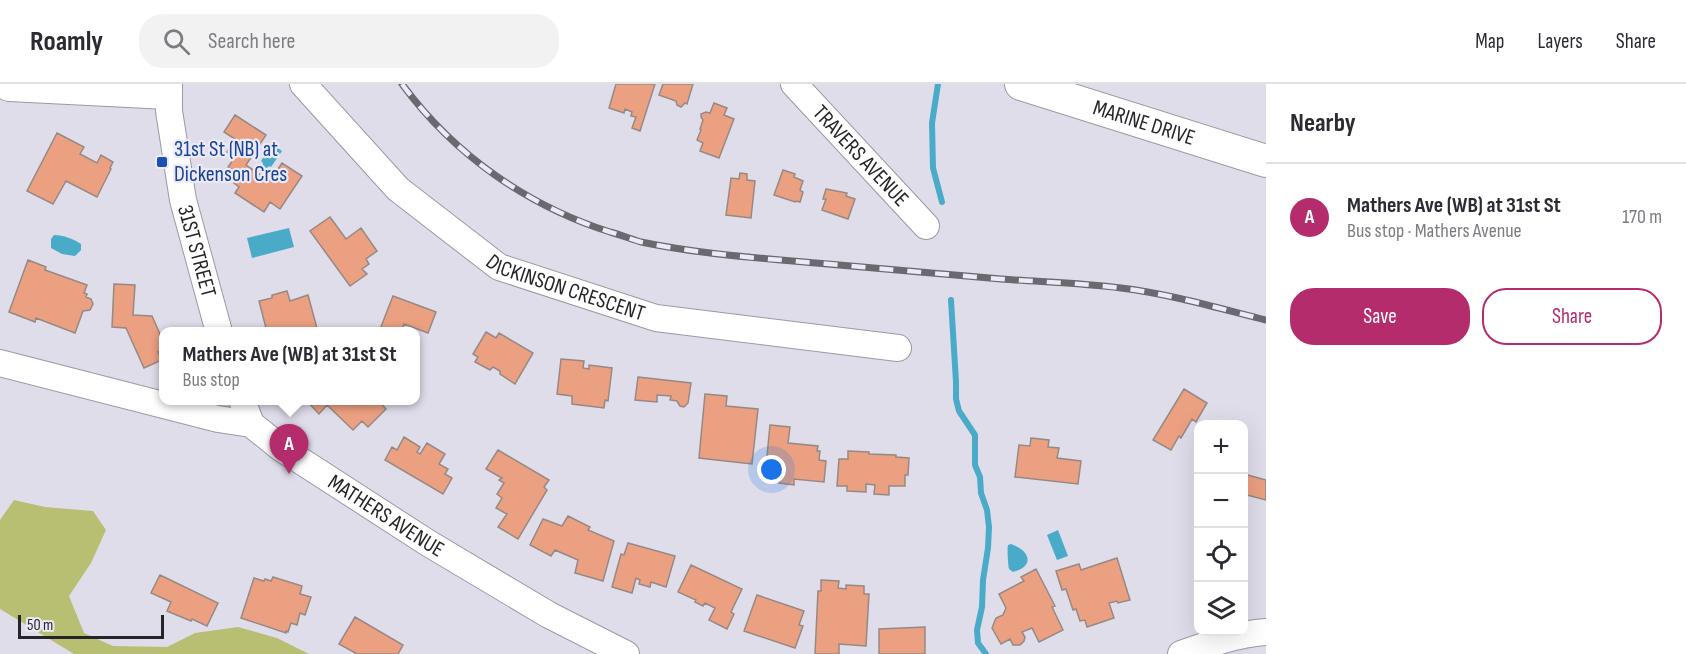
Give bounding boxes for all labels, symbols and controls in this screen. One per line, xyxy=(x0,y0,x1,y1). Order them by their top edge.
search box xyxy=(139,14,559,68)
text: Roamly xyxy=(30,25,103,58)
icon: search xyxy=(160,25,193,58)
text: Search here xyxy=(208,28,295,55)
text: Map xyxy=(1475,29,1504,54)
text: Layers xyxy=(1537,29,1583,54)
text: Share xyxy=(1616,29,1656,54)
street label: MARINE DRIVE xyxy=(1090,94,1198,151)
street label: TRAVERS AVENUE xyxy=(807,99,914,212)
text: Nearby xyxy=(1290,108,1356,139)
place label: 31st St (NB) at Dickenson Cres xyxy=(174,136,287,188)
marker: 31st St (NB) at Dickenson Cres xyxy=(155,155,169,169)
text: Mathers Ave (WB) at 31st St xyxy=(1347,192,1561,219)
street label: 31ST STREET xyxy=(172,202,222,300)
text: A xyxy=(1305,205,1314,229)
text: 170 m xyxy=(1622,205,1662,229)
text: Bus stop · Mathers Avenue xyxy=(1347,219,1522,243)
street label: DICKINSON CRESCENT xyxy=(480,248,648,327)
button: Save xyxy=(1290,288,1470,345)
button: Share xyxy=(1482,288,1662,345)
popup xyxy=(159,327,420,405)
text: Mathers Ave (WB) at 31st St xyxy=(183,341,396,368)
text: Bus stop xyxy=(183,368,240,392)
map controls xyxy=(1194,420,1248,636)
button: + xyxy=(1194,420,1248,474)
pin: A xyxy=(270,424,308,474)
your location xyxy=(757,455,786,484)
street label: MATHERS AVENUE xyxy=(323,469,449,563)
button: − xyxy=(1194,474,1248,528)
button: locate xyxy=(1194,528,1248,582)
button: layers xyxy=(1194,582,1248,636)
scale bar xyxy=(18,612,164,640)
text: 50 m xyxy=(27,616,53,635)

